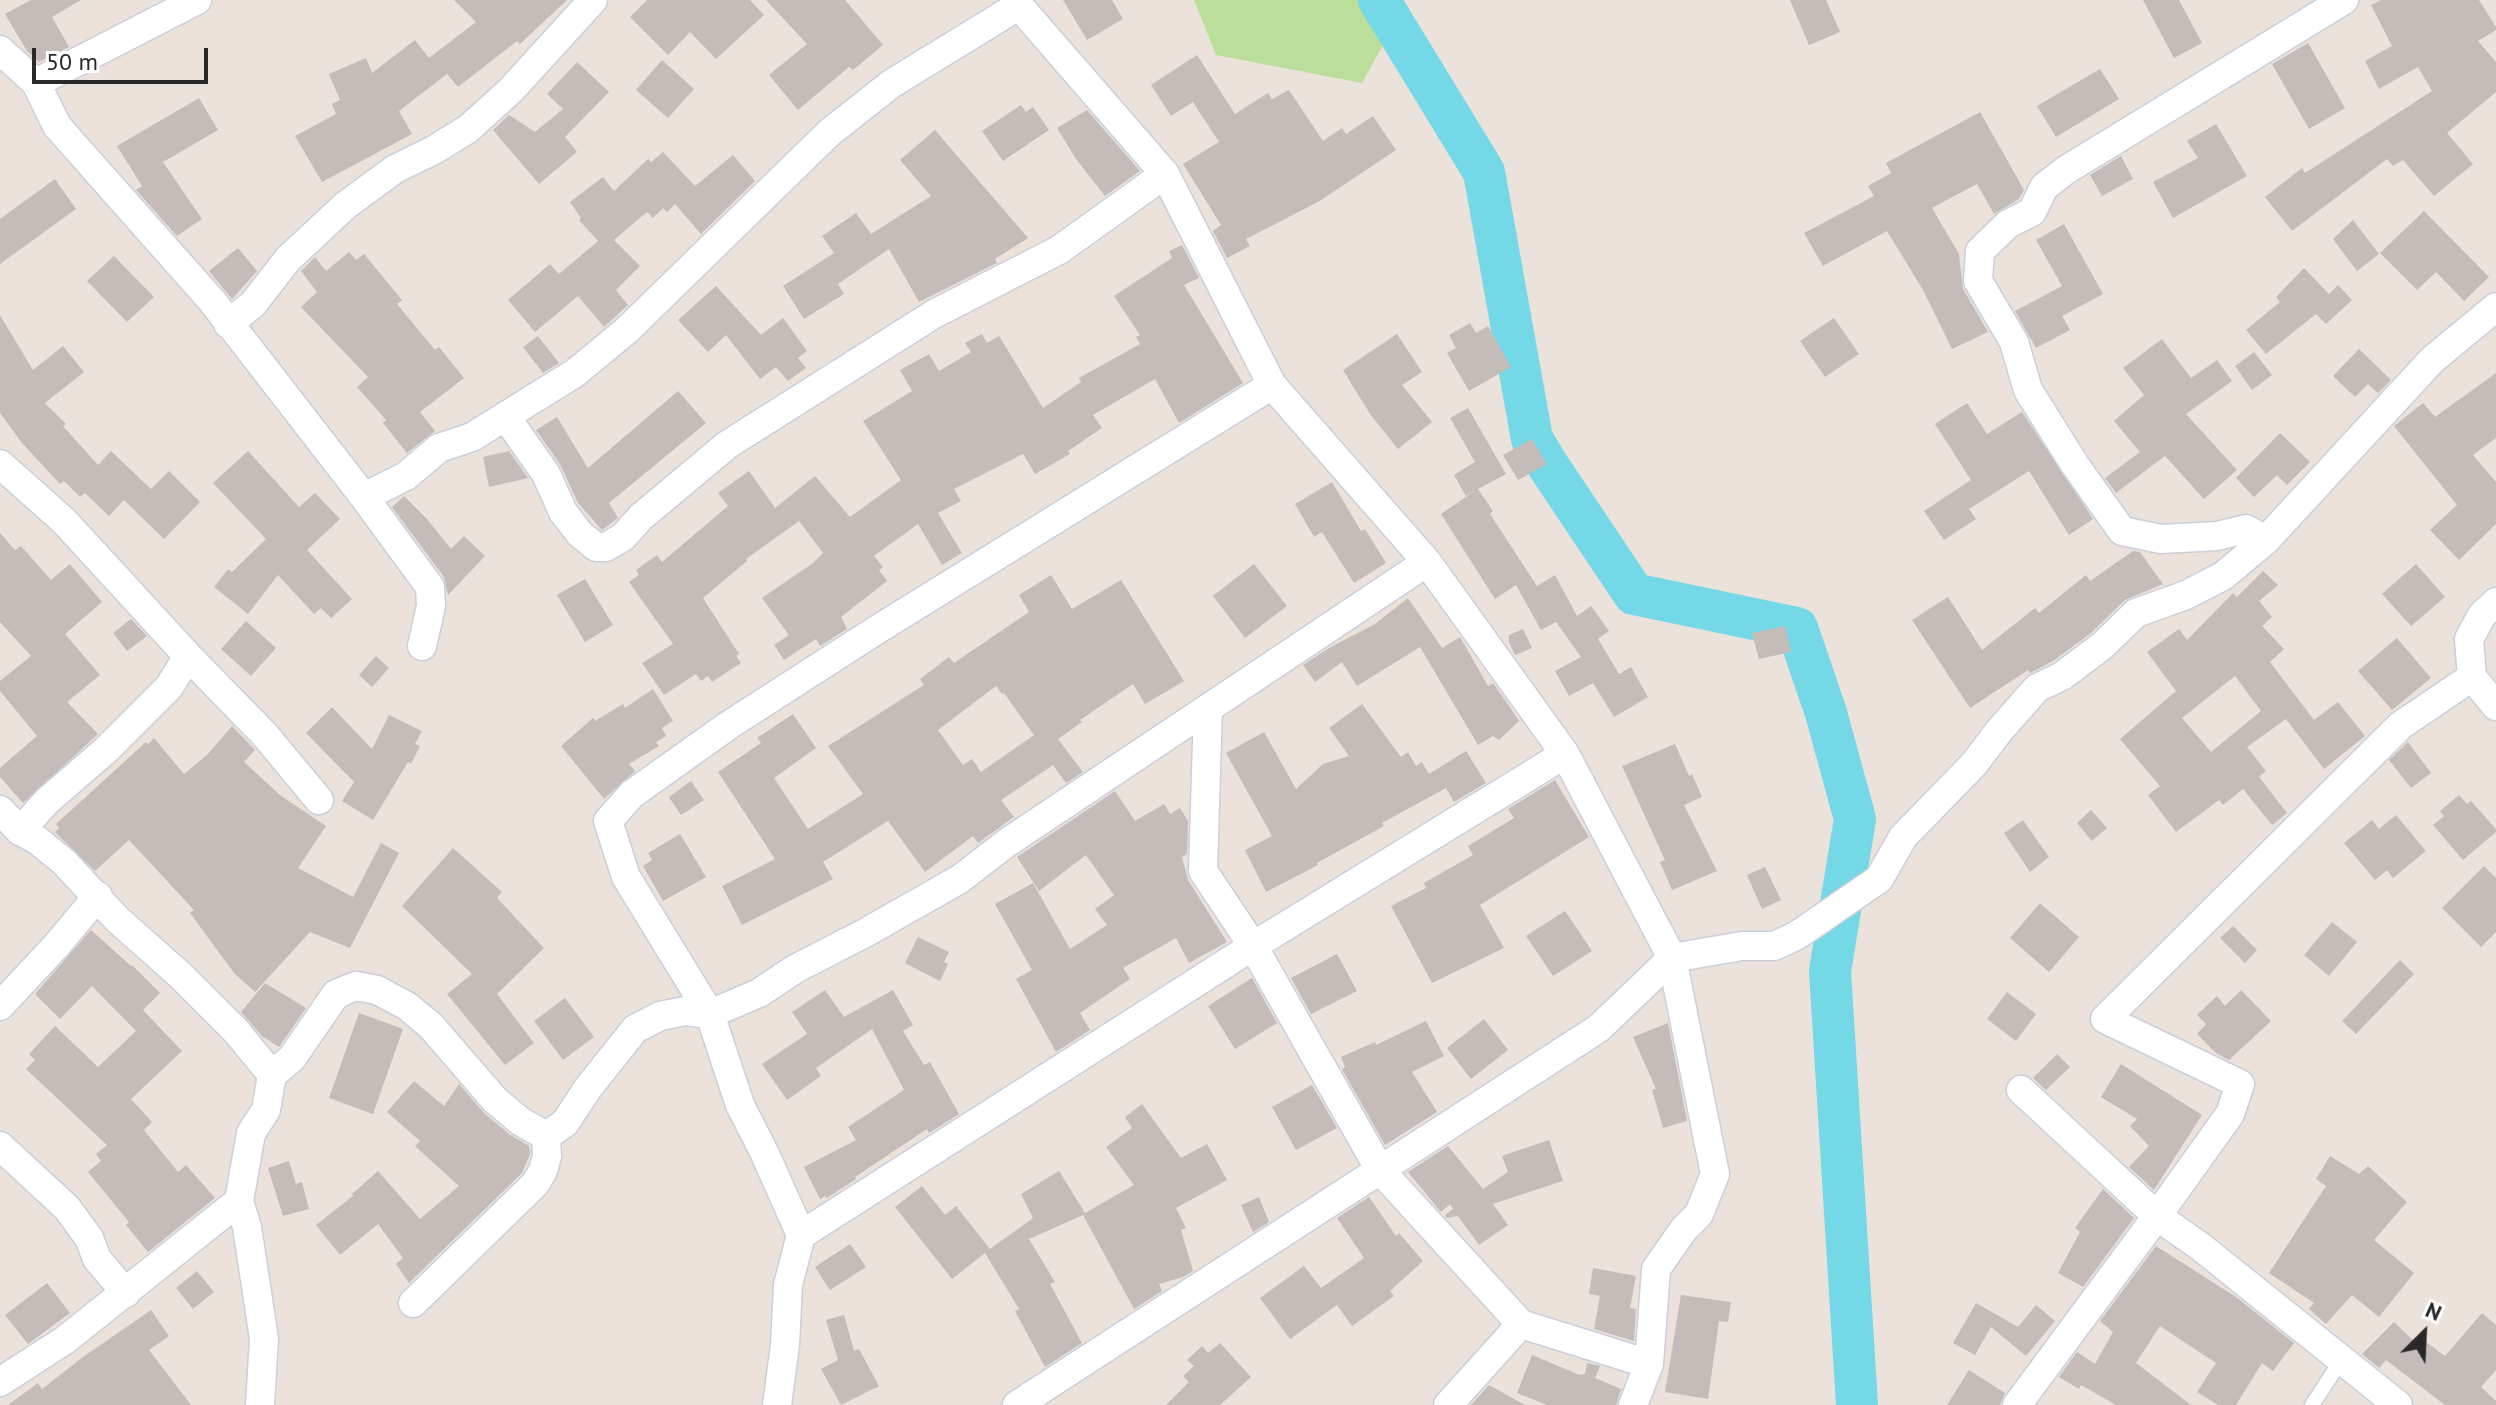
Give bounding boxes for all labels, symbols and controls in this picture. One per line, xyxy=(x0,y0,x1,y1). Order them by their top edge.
scale bar xyxy=(36,32,212,82)
text: 50 m xyxy=(46,46,98,77)
north arrow xyxy=(2384,1293,2464,1373)
text: N xyxy=(2421,1295,2446,1327)

